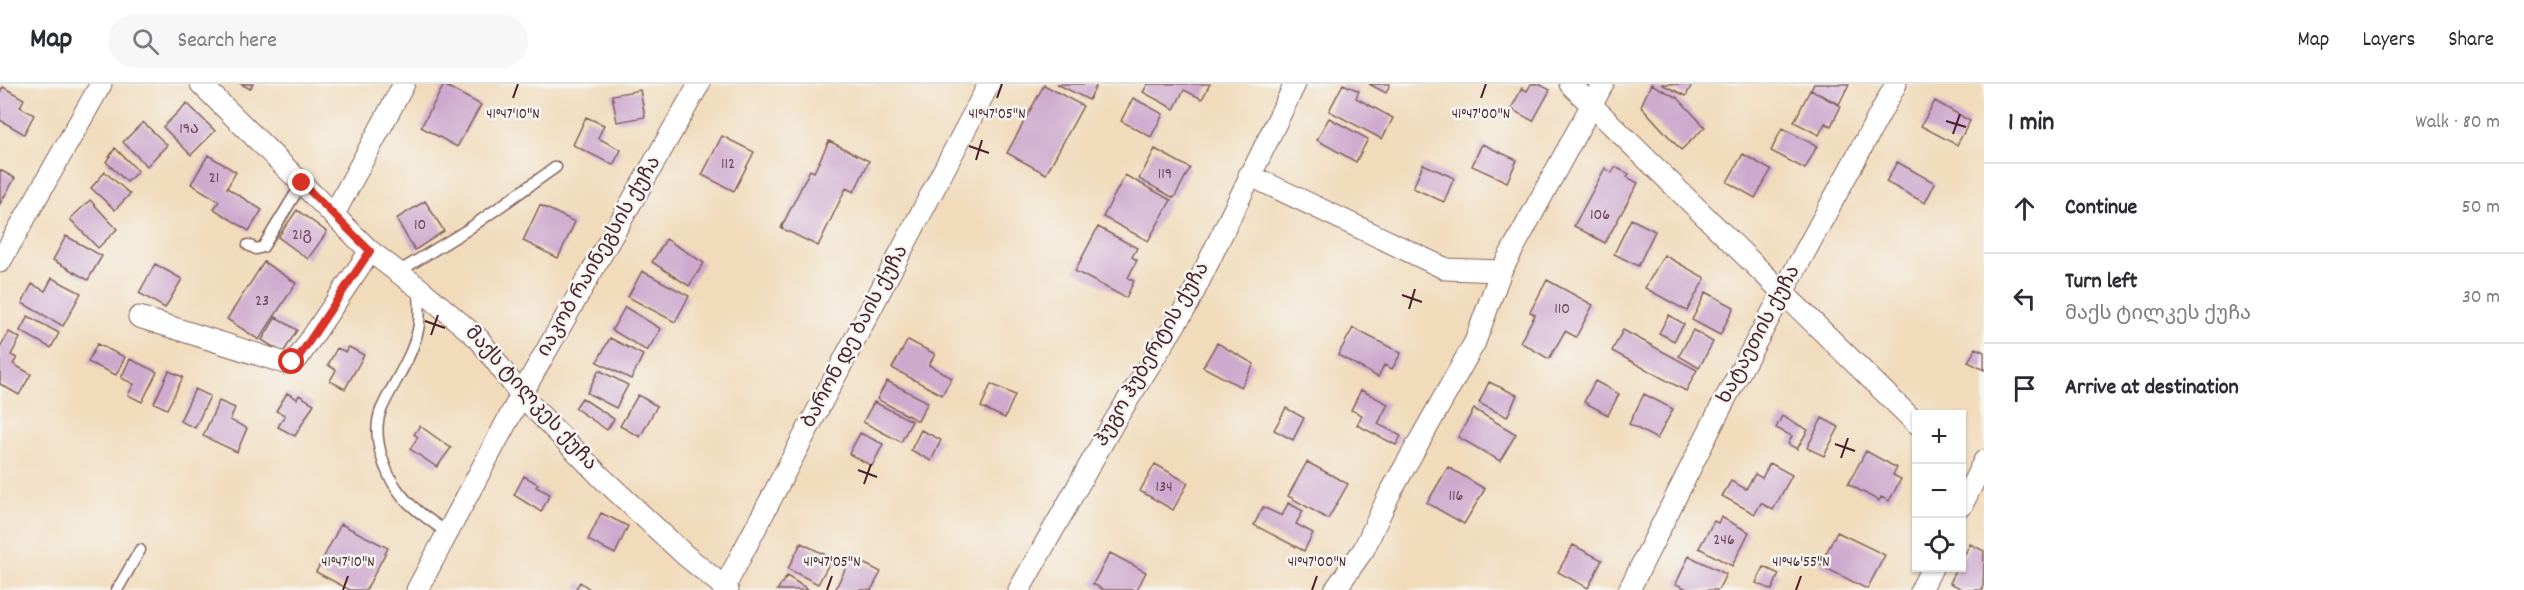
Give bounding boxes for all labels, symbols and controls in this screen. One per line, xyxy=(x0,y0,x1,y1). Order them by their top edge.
search box xyxy=(108,14,528,68)
text: Map xyxy=(30,21,72,61)
icon: search xyxy=(129,25,162,58)
text: Search here xyxy=(177,26,277,57)
text: Map xyxy=(2298,26,2329,56)
text: Layers xyxy=(2362,26,2415,56)
text: Share xyxy=(2448,26,2494,56)
text: 41°47'10"N xyxy=(486,104,540,126)
text: 41°47'05"N xyxy=(968,104,1026,126)
text: 41°47'00"N xyxy=(1452,104,1510,126)
text: 1 min xyxy=(2008,105,2054,142)
text: Walk · 80 m xyxy=(2415,109,2500,137)
house number: 19ა xyxy=(179,118,199,141)
street label: იაკობ რაინეგსის ქუჩა xyxy=(531,152,669,362)
house number: 112 xyxy=(721,153,735,176)
house number: 119 xyxy=(1158,163,1172,186)
house number: 21 xyxy=(209,167,219,190)
route end xyxy=(288,169,314,195)
icon: ahead xyxy=(2008,192,2041,225)
text: Continue xyxy=(2065,193,2137,224)
text: 50 m xyxy=(2462,194,2500,222)
house number: 106 xyxy=(1590,204,1610,227)
house number: 10 xyxy=(414,214,426,237)
house number: 21გ xyxy=(292,224,312,247)
street label: ბარონ დე ბაის ქუჩა xyxy=(796,241,916,433)
street label: ჰუგო ჰუბერტის ქუჩა xyxy=(1089,258,1217,452)
street label: ხატაეთის ქუჩა xyxy=(1712,261,1808,409)
text: Turn left xyxy=(2065,267,2137,298)
icon: left xyxy=(2008,282,2041,315)
text: 30 m xyxy=(2462,284,2500,312)
house number: 23 xyxy=(255,290,269,313)
house number: 110 xyxy=(1554,298,1570,321)
text: მაქს ტილკეს ქუჩა xyxy=(2065,301,2251,329)
street label: მაქს ტილკეს ქუჩა xyxy=(457,321,603,477)
route start xyxy=(278,348,304,374)
icon: arrive xyxy=(2008,372,2041,405)
text: Arrive at destination xyxy=(2065,373,2239,404)
map controls xyxy=(1912,410,1966,572)
button: + xyxy=(1912,410,1966,464)
button: − xyxy=(1912,464,1966,518)
house number: 134 xyxy=(1155,476,1173,499)
house number: 116 xyxy=(1449,485,1464,508)
button: locate xyxy=(1912,518,1966,572)
house number: 246 xyxy=(1713,529,1735,552)
text: 41°47'10"N xyxy=(321,552,375,574)
text: 41°47'05"N xyxy=(803,552,861,574)
text: 41°47'00"N xyxy=(1288,552,1346,574)
text: 41°46'55"N xyxy=(1772,552,1830,574)

